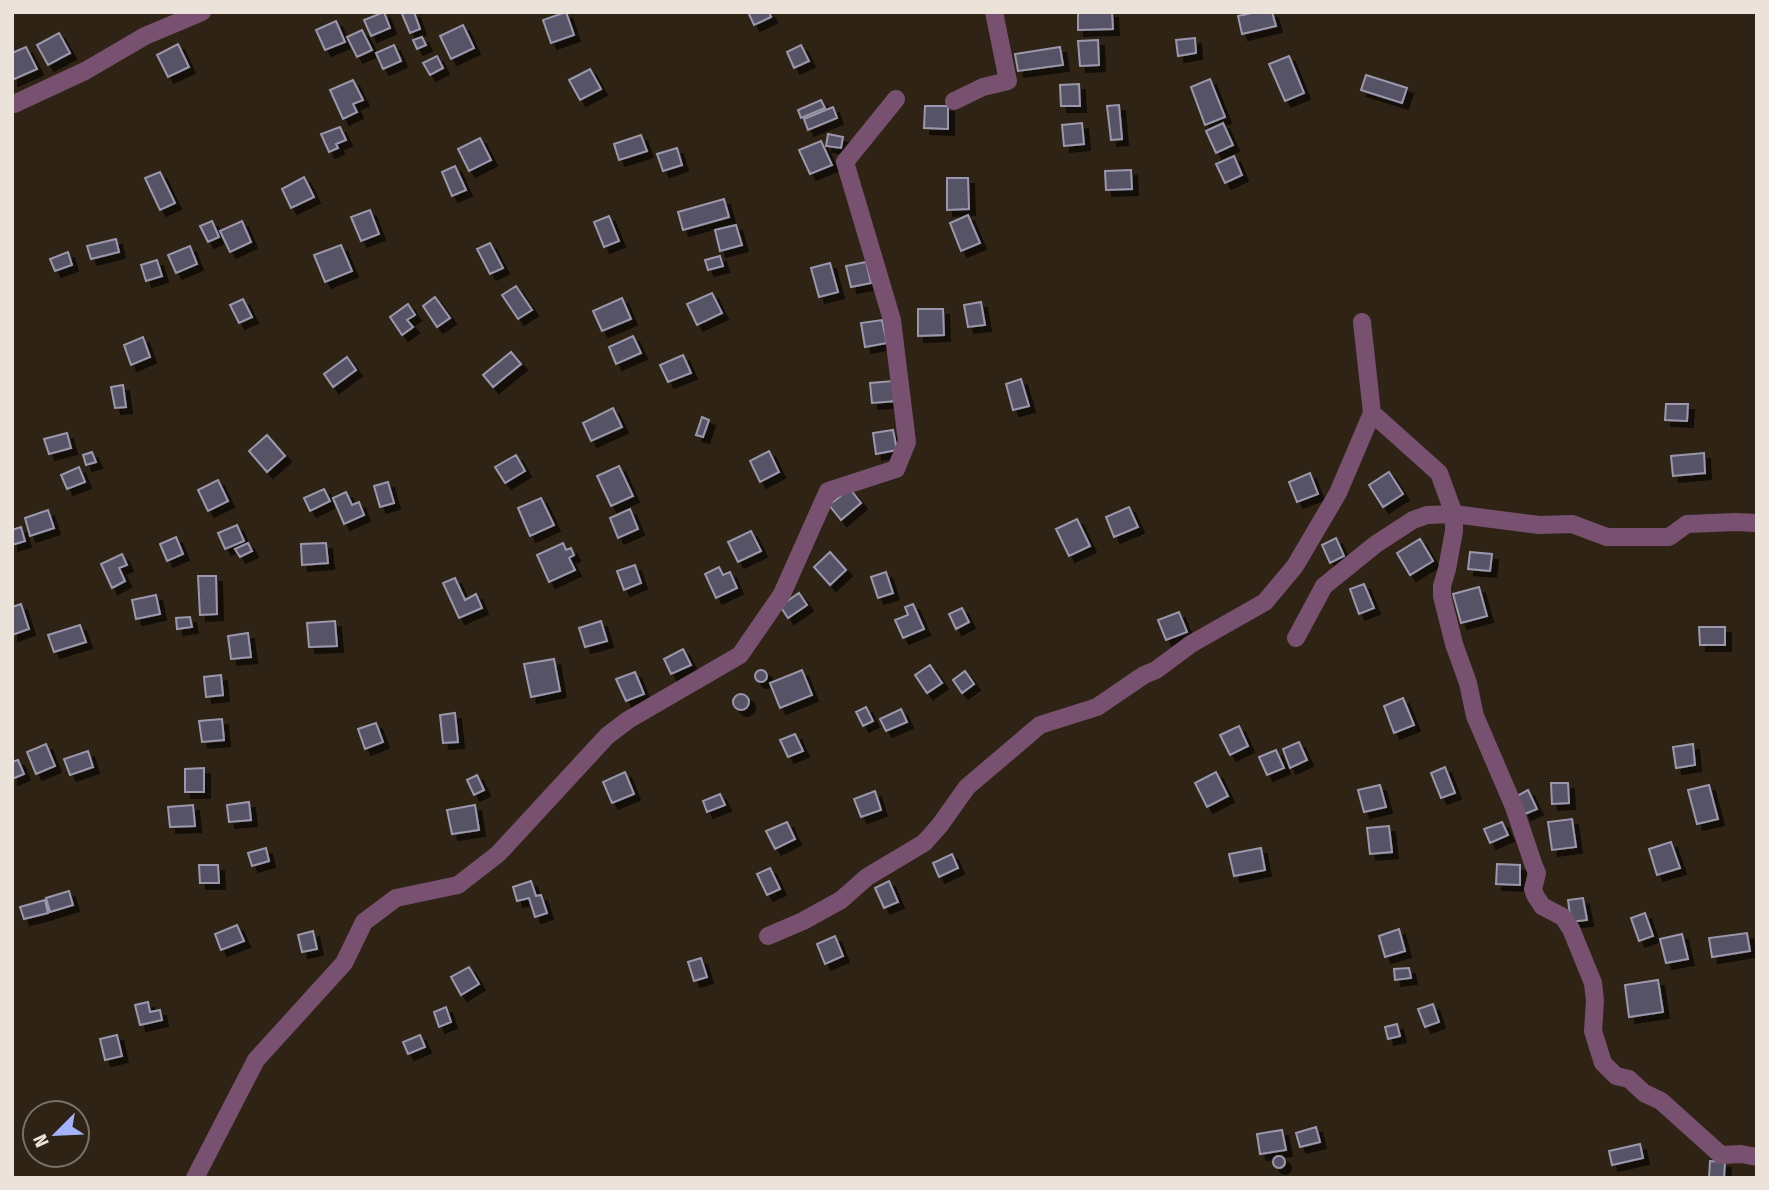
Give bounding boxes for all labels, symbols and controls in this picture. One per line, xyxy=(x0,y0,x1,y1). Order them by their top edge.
north arrow xyxy=(21,1099,91,1169)
text: N xyxy=(28,1131,54,1151)

